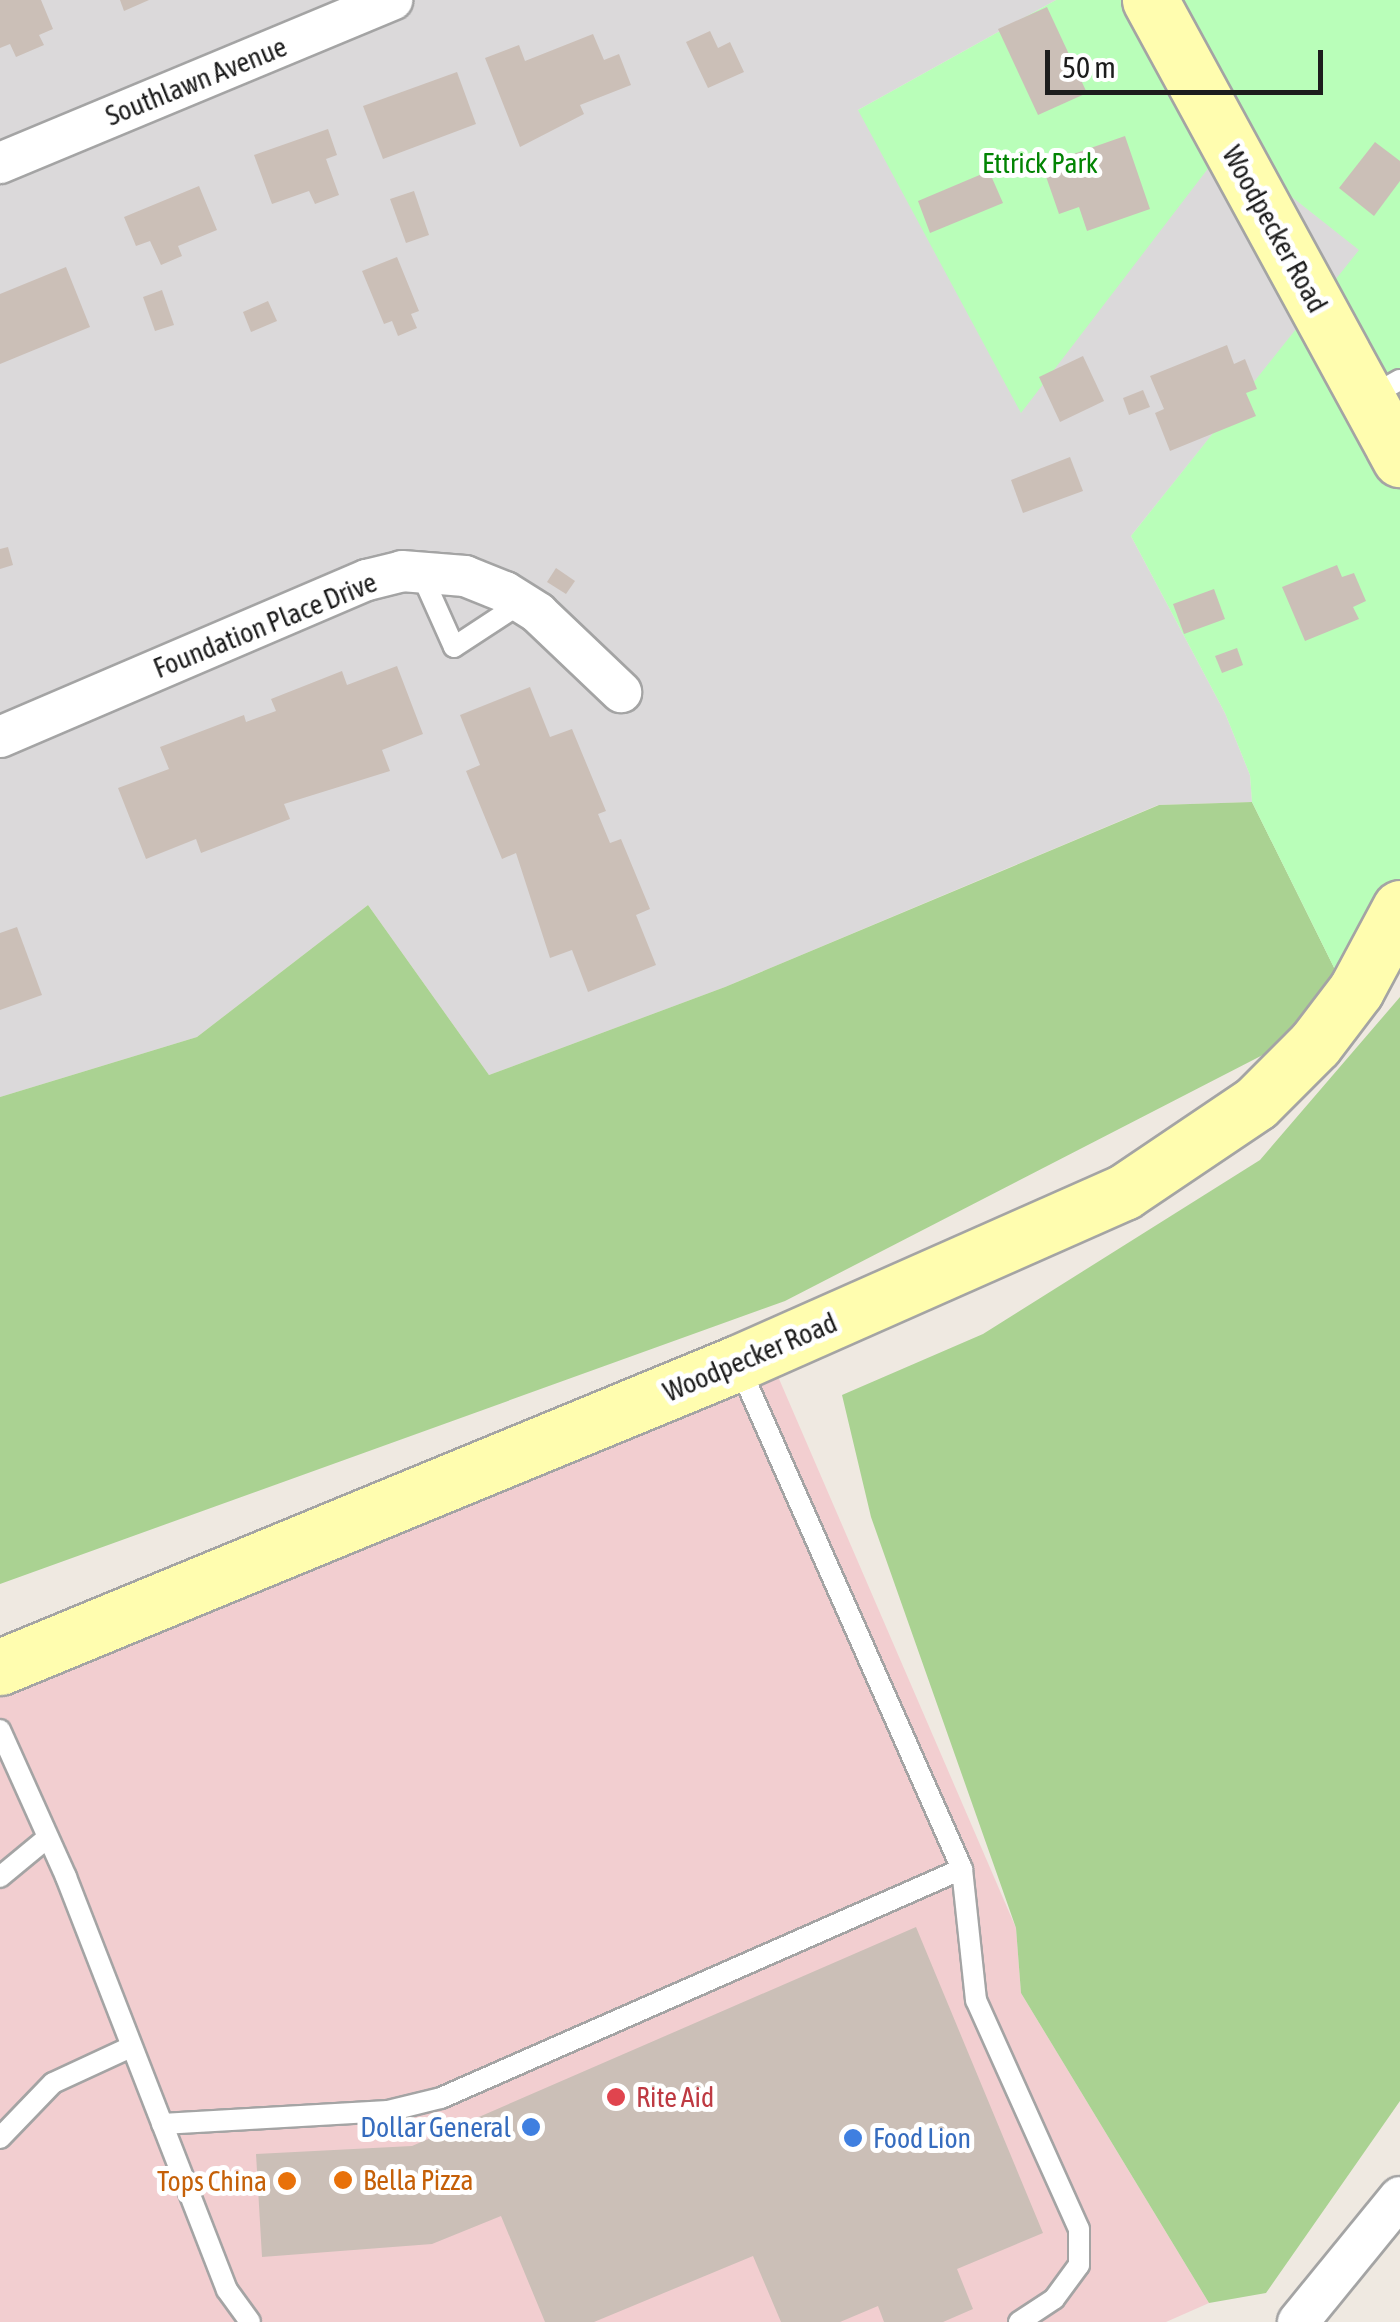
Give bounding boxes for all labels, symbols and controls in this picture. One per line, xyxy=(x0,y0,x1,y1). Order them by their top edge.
street label: Southlawn Avenue xyxy=(101,29,291,133)
scale bar xyxy=(1050,30,1328,92)
text: 50 m xyxy=(1062,50,1116,84)
street label: Woodpecker Road xyxy=(1215,140,1335,318)
park label: Ettrick Park xyxy=(982,146,1098,180)
street label: Foundation Place Drive xyxy=(148,565,382,685)
street label: Woodpecker Road xyxy=(658,1305,842,1409)
place label: Rite Aid xyxy=(636,2080,714,2114)
marker: Rite Aid xyxy=(605,2086,627,2108)
place label: Dollar General xyxy=(360,2110,511,2144)
marker: Dollar General xyxy=(520,2116,542,2138)
place label: Food Lion xyxy=(873,2121,971,2155)
marker: Food Lion xyxy=(842,2127,864,2149)
place label: Bella Pizza xyxy=(363,2163,473,2197)
place label: Tops China xyxy=(157,2164,267,2198)
marker: Bella Pizza xyxy=(332,2169,354,2191)
marker: Tops China xyxy=(276,2170,298,2192)

